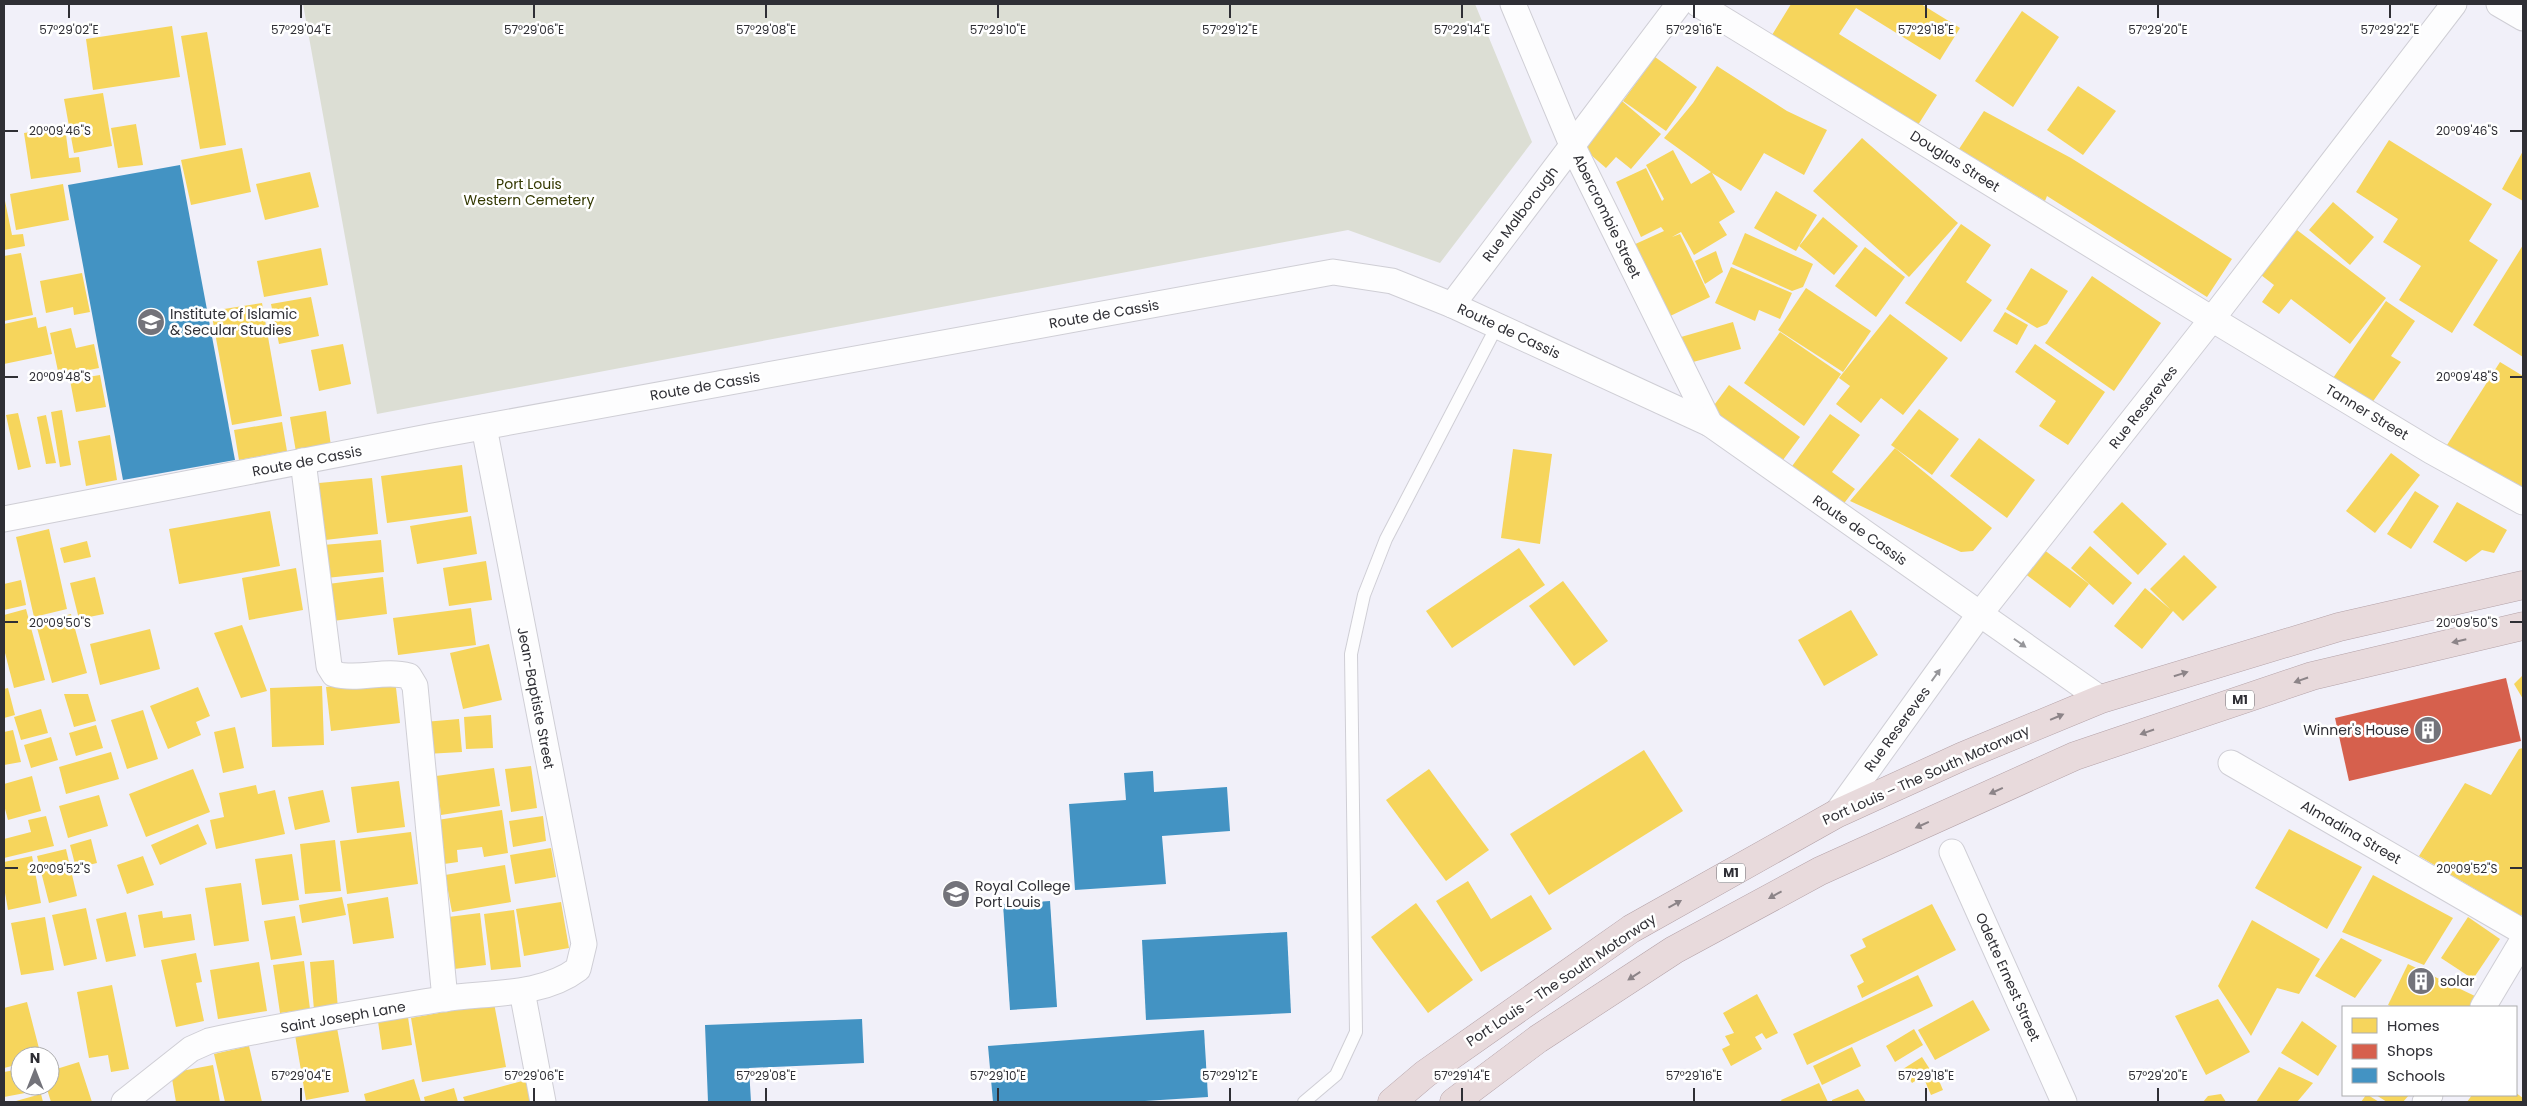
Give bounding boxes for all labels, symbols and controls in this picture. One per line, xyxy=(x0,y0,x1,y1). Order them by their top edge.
text: 57°29'02"E xyxy=(39,21,99,38)
text: 57°29'04"E xyxy=(271,21,331,38)
text: 57°29'06"E xyxy=(504,21,564,38)
text: 57°29'08"E xyxy=(736,21,796,38)
text: 57°29'10"E xyxy=(970,21,1026,38)
text: 57°29'12"E xyxy=(1202,21,1258,38)
text: 57°29'14"E xyxy=(1434,21,1490,38)
text: 57°29'16"E xyxy=(1666,21,1722,38)
text: 57°29'18"E xyxy=(1898,21,1954,38)
text: 57°29'20"E xyxy=(2128,21,2188,38)
text: 57°29'22"E xyxy=(2361,21,2419,38)
text: 20°09'46"S xyxy=(29,122,91,139)
text: 20°09'46"S xyxy=(2436,122,2498,139)
street label: Douglas Street xyxy=(1906,125,2004,197)
street label: Abercrombie Street xyxy=(1568,150,1646,282)
street label: Rue Malborough xyxy=(1477,162,1563,266)
park label: Port Louis Western Cemetery xyxy=(464,174,595,210)
street label: Route de Cassis xyxy=(1047,294,1161,334)
street label: Route de Cassis xyxy=(1454,298,1564,364)
place label: Institute of Islamic & Secular Studies xyxy=(170,304,297,340)
school or university icon: Institute of Islamic & Secular Studies xyxy=(136,307,166,337)
street label: Rue Resereves xyxy=(2104,361,2182,453)
street label: Route de Cassis xyxy=(648,366,762,406)
text: 20°09'48"S xyxy=(29,368,91,385)
text: 20°09'48"S xyxy=(2436,368,2498,385)
street label: Tanner Street xyxy=(2322,379,2412,445)
street label: Route de Cassis xyxy=(250,441,364,481)
street label: Route de Cassis xyxy=(1809,490,1911,570)
text: 20°09'50"S xyxy=(29,614,91,631)
text: 20°09'50"S xyxy=(2436,614,2498,631)
street label: Jean-Baptiste Street xyxy=(512,625,560,771)
one-way arrow xyxy=(2451,637,2466,645)
one-way arrow xyxy=(2013,638,2026,647)
one-way arrow xyxy=(1931,668,1941,682)
one-way arrow xyxy=(2174,670,2189,678)
one-way arrow xyxy=(2293,676,2308,684)
street label: Rue Resereves xyxy=(1859,682,1935,776)
road number: M1 xyxy=(2226,690,2254,710)
one-way arrow xyxy=(2049,713,2064,720)
building icon: Winner's House xyxy=(2413,715,2443,745)
street label: Port Louis – The South Motorway xyxy=(1819,720,2033,830)
place label: Winner's House xyxy=(2303,720,2409,740)
one-way arrow xyxy=(2139,728,2154,736)
one-way arrow xyxy=(1989,788,2003,796)
street label: Almadina Street xyxy=(2297,795,2405,869)
one-way arrow xyxy=(1915,821,1929,829)
text: 20°09'52"S xyxy=(29,860,91,877)
text: 20°09'52"S xyxy=(2436,860,2498,877)
road number: M1 xyxy=(1717,864,1745,882)
place label: Royal College Port Louis xyxy=(975,876,1071,912)
school or university icon: Royal College Port Louis xyxy=(941,879,971,909)
one-way arrow xyxy=(1768,891,1783,899)
one-way arrow xyxy=(1668,900,1683,908)
street label: Port Louis – The South Motorway xyxy=(1462,909,1660,1051)
street label: Odette Ernest Street xyxy=(1971,909,2045,1045)
building icon: solar xyxy=(2406,966,2436,996)
one-way arrow xyxy=(1628,971,1641,981)
place label: solar xyxy=(2440,971,2474,991)
street label: Saint Joseph Lane xyxy=(279,996,407,1038)
legend xyxy=(2342,1006,2517,1096)
text: Homes xyxy=(2387,1015,2440,1036)
text: Shops xyxy=(2387,1040,2433,1061)
north arrow xyxy=(10,1046,60,1096)
text: N xyxy=(30,1048,40,1068)
text: Schools xyxy=(2387,1065,2445,1086)
text: 57°29'04"E xyxy=(271,1067,331,1084)
text: 57°29'06"E xyxy=(504,1067,564,1084)
text: 57°29'08"E xyxy=(736,1067,796,1084)
text: 57°29'10"E xyxy=(970,1067,1026,1084)
text: 57°29'12"E xyxy=(1202,1067,1258,1084)
text: 57°29'14"E xyxy=(1434,1067,1490,1084)
text: 57°29'16"E xyxy=(1666,1067,1722,1084)
text: 57°29'18"E xyxy=(1898,1067,1954,1084)
text: 57°29'20"E xyxy=(2128,1067,2188,1084)

